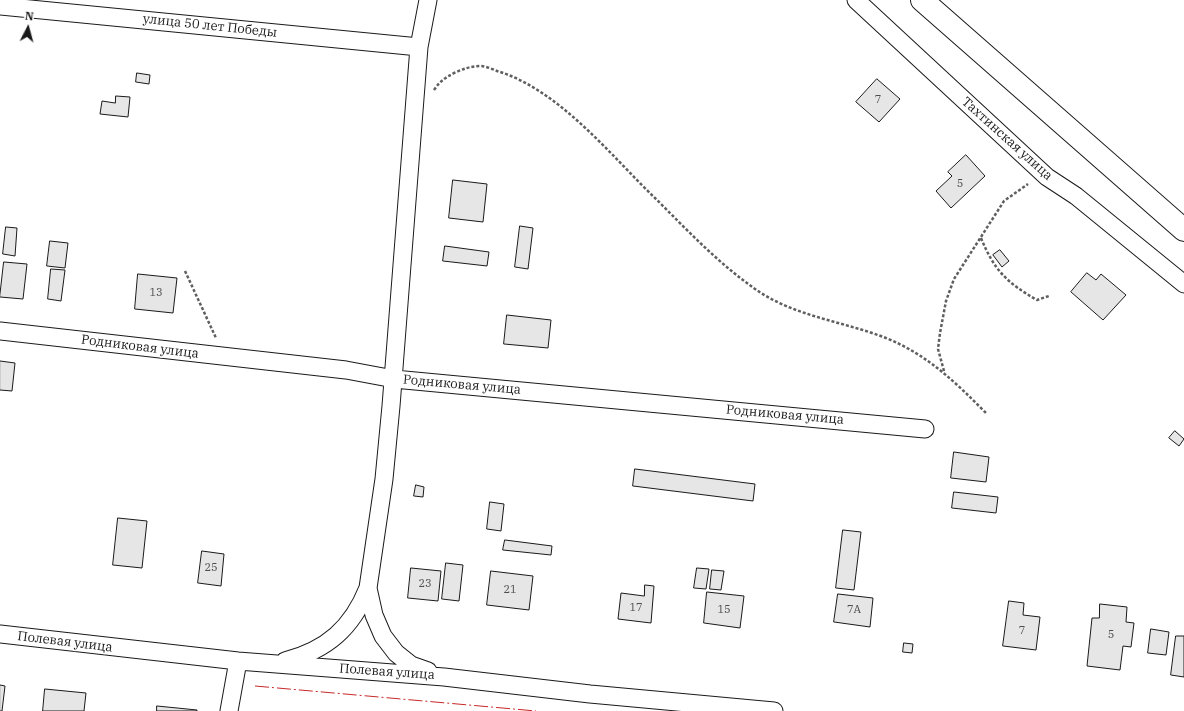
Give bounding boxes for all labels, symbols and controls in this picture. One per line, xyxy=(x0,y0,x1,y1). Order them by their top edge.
north arrow xyxy=(8,8,48,48)
text: N xyxy=(24,9,34,23)
street label: улица 50 лет Победы xyxy=(142,11,278,41)
house number: 7 xyxy=(875,93,881,107)
street label: Тахтинская улица xyxy=(958,94,1056,184)
house number: 5 xyxy=(957,177,963,191)
house number: 13 xyxy=(149,286,163,300)
street label: Родниковая улица xyxy=(80,332,200,362)
street label: Родниковая улица xyxy=(402,372,522,398)
street label: Родниковая улица xyxy=(725,402,845,428)
house number: 25 xyxy=(204,561,218,575)
house number: 23 xyxy=(418,577,432,591)
house number: 21 xyxy=(503,583,517,597)
house number: 17 xyxy=(629,601,643,615)
house number: 15 xyxy=(717,603,731,617)
house number: 7А xyxy=(847,603,861,617)
house number: 7 xyxy=(1019,624,1025,638)
street label: Полевая улица xyxy=(16,628,114,656)
house number: 5 xyxy=(1108,628,1114,642)
street label: Полевая улица xyxy=(339,661,435,683)

